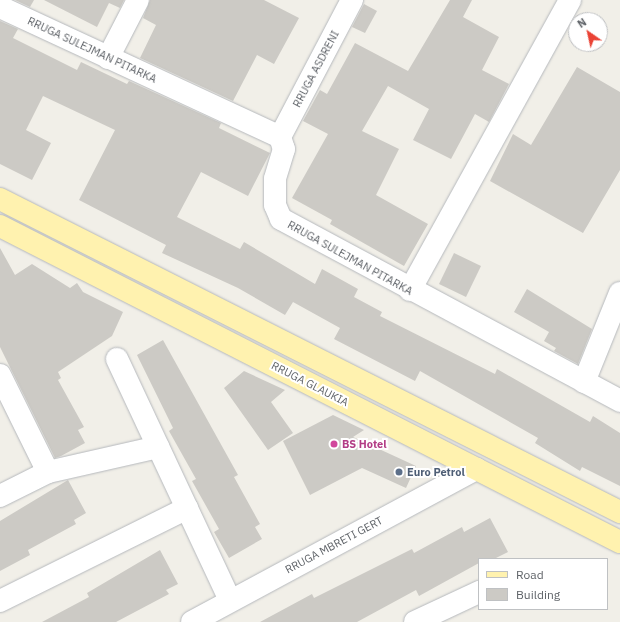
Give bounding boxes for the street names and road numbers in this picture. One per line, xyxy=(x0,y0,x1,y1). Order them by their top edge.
street label: RRUGA SULEJMAN PITARKA xyxy=(25,14,159,86)
street label: RRUGA ASDRENI xyxy=(290,28,342,110)
street label: RRUGA SULEJMAN PITARKA xyxy=(285,218,415,298)
street label: RRUGA GLAUKIA xyxy=(269,359,351,409)
street label: RRUGA MBRETI GERT xyxy=(283,514,385,576)

